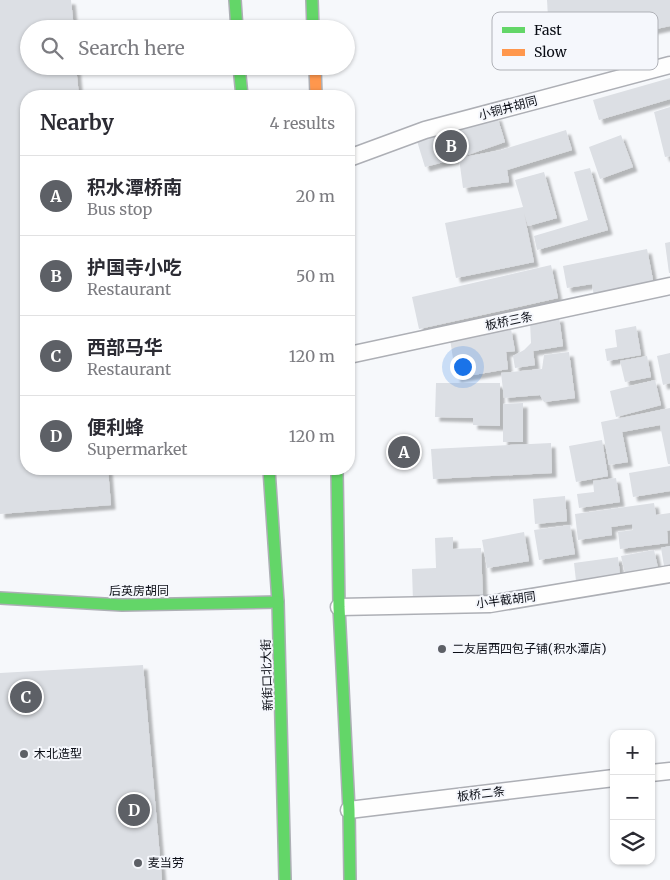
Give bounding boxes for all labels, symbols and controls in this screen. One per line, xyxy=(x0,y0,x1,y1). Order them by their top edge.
legend xyxy=(492,12,658,70)
search box xyxy=(20,20,355,75)
text: Fast xyxy=(534,21,562,39)
icon: search xyxy=(38,34,66,62)
text: Search here xyxy=(78,36,185,60)
text: Slow xyxy=(534,43,567,61)
street label: 小铜井胡同 xyxy=(477,93,539,123)
text: Nearby xyxy=(40,109,114,136)
text: 4 results xyxy=(269,113,335,133)
pin: B xyxy=(435,127,467,165)
text: 积水潭桥南 xyxy=(87,175,182,199)
text: A xyxy=(50,186,62,206)
text: 20 m xyxy=(296,186,335,206)
text: Bus stop xyxy=(87,199,152,219)
text: 护国寺小吃 xyxy=(87,255,182,279)
text: B xyxy=(50,266,62,286)
text: 50 m xyxy=(296,266,335,286)
text: Restaurant xyxy=(87,279,171,299)
street label: 板桥三条 xyxy=(484,308,534,333)
text: 西部马华 xyxy=(87,335,163,359)
text: C xyxy=(51,346,61,366)
text: 120 m xyxy=(289,346,335,366)
your location xyxy=(450,354,476,380)
text: Restaurant xyxy=(87,359,171,379)
text: 便利蜂 xyxy=(87,415,144,439)
text: D xyxy=(50,426,62,446)
text: 120 m xyxy=(289,426,335,446)
pin: A xyxy=(388,433,420,471)
text: Supermarket xyxy=(87,439,188,459)
street label: 后英房胡同 xyxy=(109,583,169,598)
street label: 小半截胡同 xyxy=(475,588,537,611)
street label: 新街口北大街 xyxy=(258,639,275,711)
place label: 二友居西四包子铺(积水潭店) xyxy=(452,641,606,656)
marker: 二友居西四包子铺(积水潭店) xyxy=(436,643,448,655)
pin: C xyxy=(10,678,42,716)
map controls xyxy=(610,730,655,865)
button: + xyxy=(610,730,655,775)
place label: 木北造型 xyxy=(34,746,82,761)
marker: 木北造型 xyxy=(18,748,30,760)
button: − xyxy=(610,775,655,820)
street label: 板桥二条 xyxy=(456,783,506,804)
pin: D xyxy=(118,791,150,829)
button: layers xyxy=(610,820,655,865)
place label: 麦当劳 xyxy=(148,855,184,870)
marker: 麦当劳 xyxy=(132,857,144,869)

